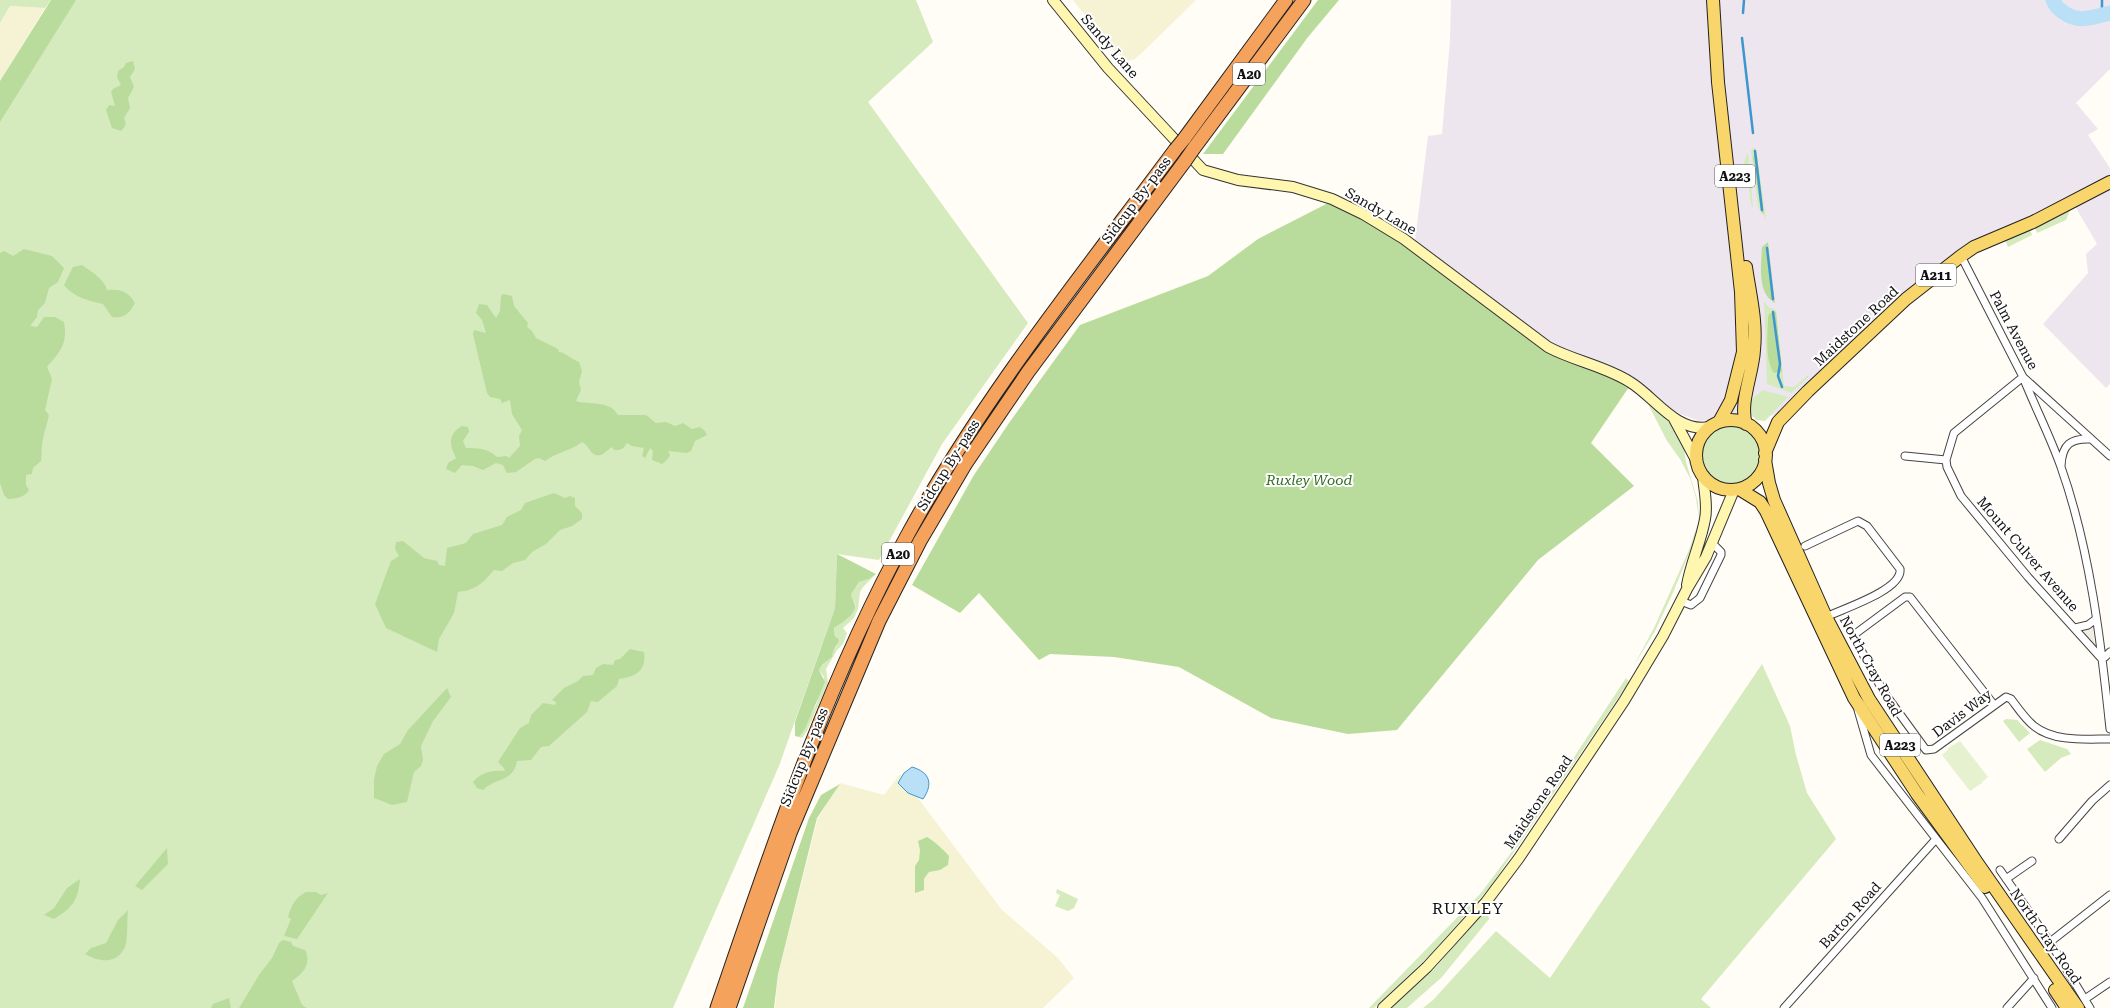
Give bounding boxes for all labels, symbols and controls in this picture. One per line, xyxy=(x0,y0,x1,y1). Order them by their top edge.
street label: Sandy Lane xyxy=(1078,11,1142,81)
road number: A20 xyxy=(1233,63,1265,85)
street label: Sidcup By-pass xyxy=(1098,153,1174,247)
road number: A223 xyxy=(1715,165,1755,187)
street label: Sandy Lane xyxy=(1343,184,1420,238)
road number: A211 xyxy=(1916,264,1956,286)
street label: Maidstone Road xyxy=(1811,283,1901,369)
street label: Palm Avenue xyxy=(1987,288,2042,372)
street label: Sidcup By-pass xyxy=(913,416,983,514)
park label: Ruxley Wood xyxy=(1265,472,1352,488)
street label: Mount Culver Avenue xyxy=(1974,493,2082,615)
road number: A20 xyxy=(882,543,914,565)
street label: North Cray Road xyxy=(1837,613,1905,719)
street label: Davis Way xyxy=(1929,685,1995,740)
street label: Sidcup By-pass xyxy=(777,705,831,809)
road number: A223 xyxy=(1880,734,1920,756)
street label: Maidstone Road xyxy=(1501,752,1575,852)
street label: Barton Road xyxy=(1816,879,1884,951)
street label: North Cray Road xyxy=(2007,885,2085,987)
district label: RUXLEY xyxy=(1432,899,1504,918)

